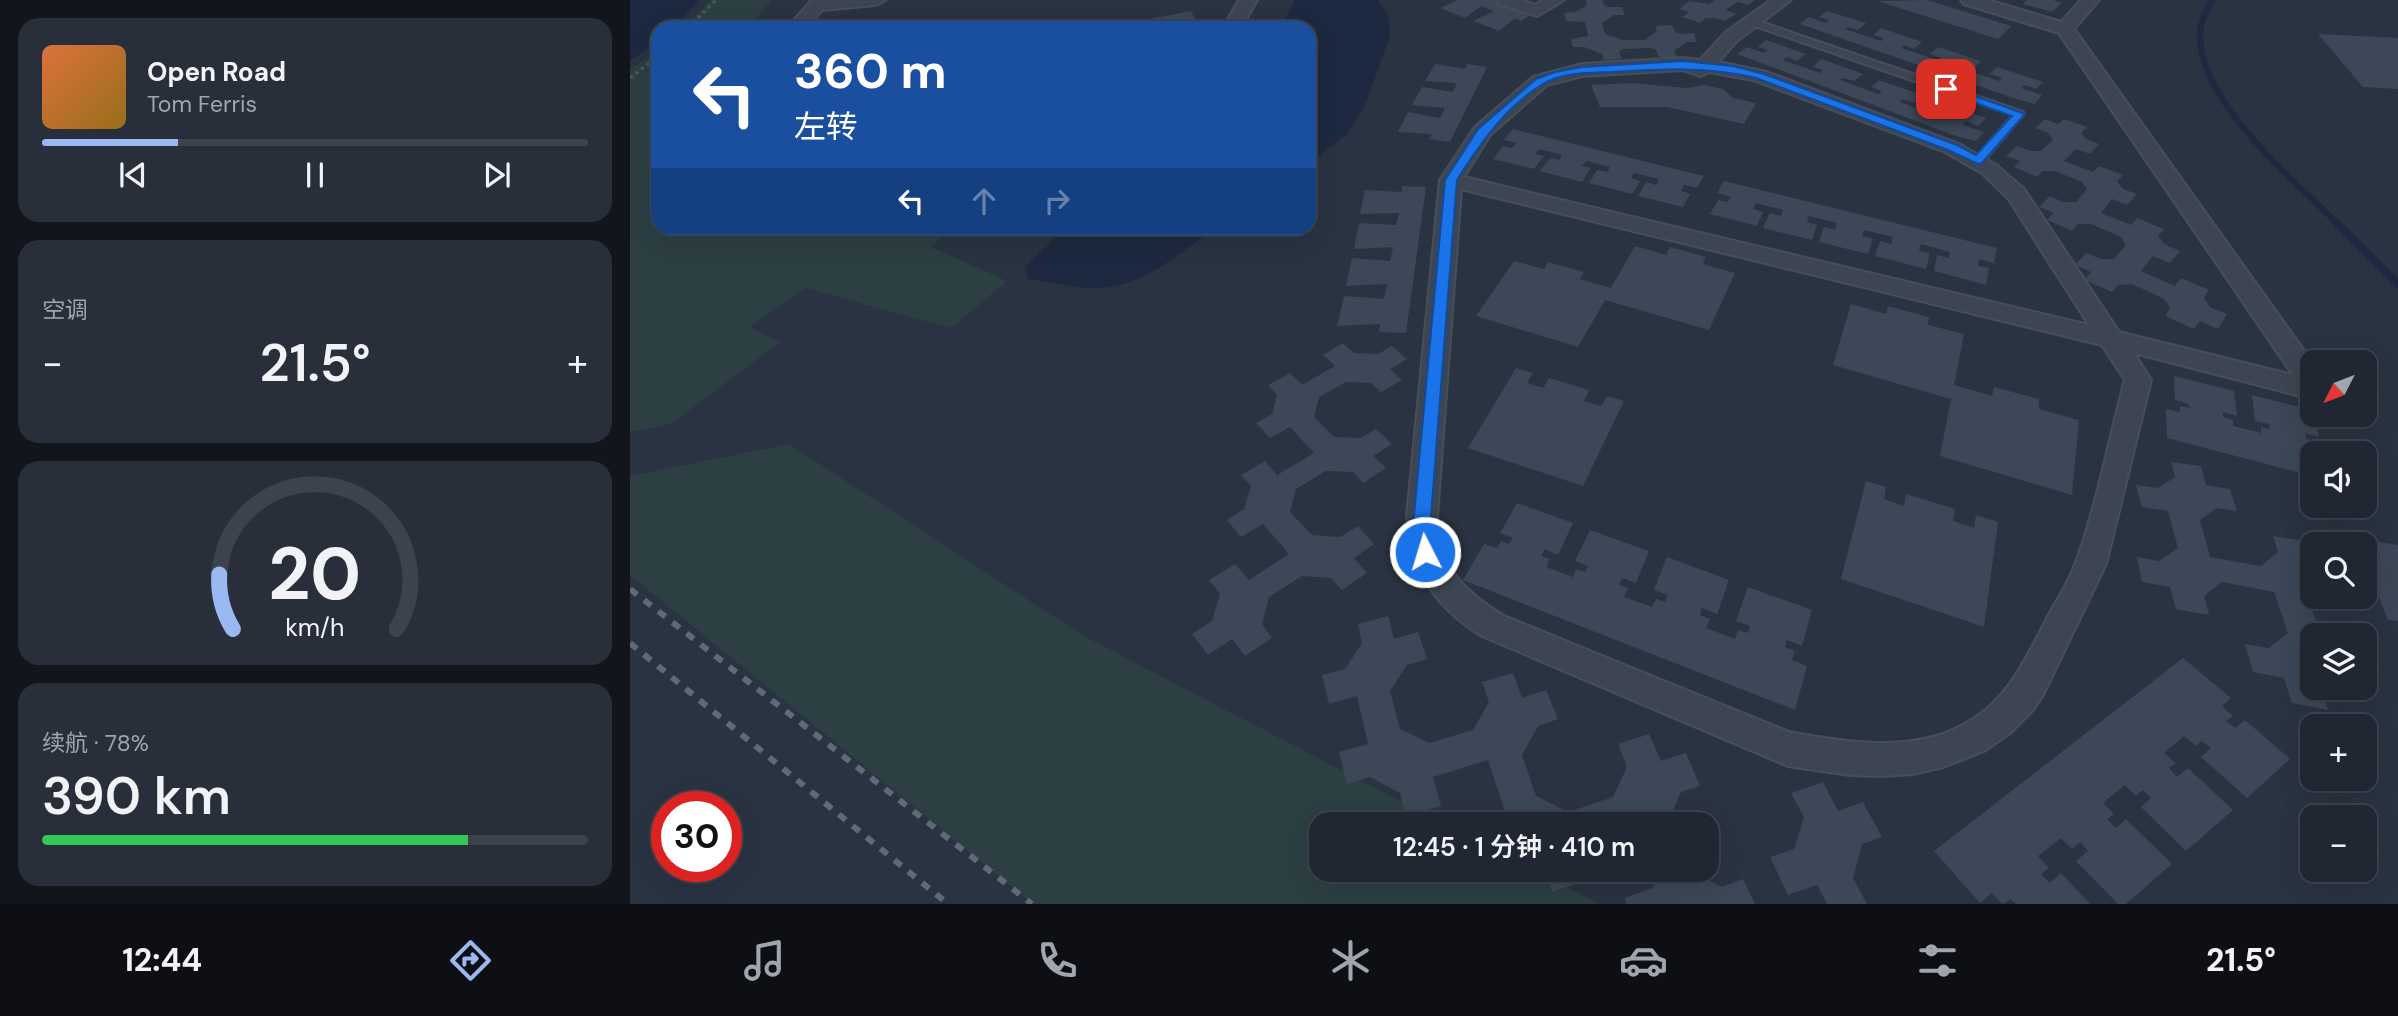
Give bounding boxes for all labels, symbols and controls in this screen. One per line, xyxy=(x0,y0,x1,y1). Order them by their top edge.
text: 360 m xyxy=(794,39,947,103)
icon: left xyxy=(679,49,770,140)
text: Open Road xyxy=(147,55,286,89)
pin xyxy=(1916,59,1976,119)
icon: arrive xyxy=(1927,70,1965,108)
text: Tom Ferris xyxy=(147,89,257,119)
text: 左转 xyxy=(794,106,858,148)
icon: previous xyxy=(114,156,152,194)
icon: pause xyxy=(296,156,334,194)
icon: next xyxy=(478,156,516,194)
icon: left xyxy=(892,182,930,220)
icon: ahead xyxy=(965,182,1003,220)
icon: right xyxy=(1038,182,1076,220)
text: 空调 xyxy=(42,295,88,325)
text: 21.5° xyxy=(259,329,371,397)
text: − xyxy=(42,338,63,388)
text: + xyxy=(567,338,588,388)
north arrow xyxy=(2300,350,2376,427)
map controls xyxy=(2300,350,2377,882)
button: sound xyxy=(2300,441,2377,518)
position arrow xyxy=(1388,515,1462,589)
text: 20 xyxy=(269,527,361,622)
button: search xyxy=(2300,532,2377,609)
text: km/h xyxy=(285,611,345,644)
button: layers xyxy=(2300,623,2377,700)
button: + xyxy=(2300,714,2377,791)
text: 续航 · 78% xyxy=(42,728,149,758)
text: 390 km xyxy=(42,762,231,830)
speed limit sign: 30 xyxy=(651,791,742,882)
button: − xyxy=(2300,805,2377,882)
text: 12:45 · 1 分钟 · 410 m xyxy=(1393,830,1635,864)
icon: directions xyxy=(446,936,495,985)
icon: music xyxy=(740,936,789,985)
icon: phone xyxy=(1033,936,1082,985)
icon: climate xyxy=(1326,936,1375,985)
icon: car xyxy=(1619,936,1668,985)
icon: filters xyxy=(1913,936,1962,985)
text: 12:44 xyxy=(122,939,202,981)
text: 21.5° xyxy=(2206,939,2276,981)

